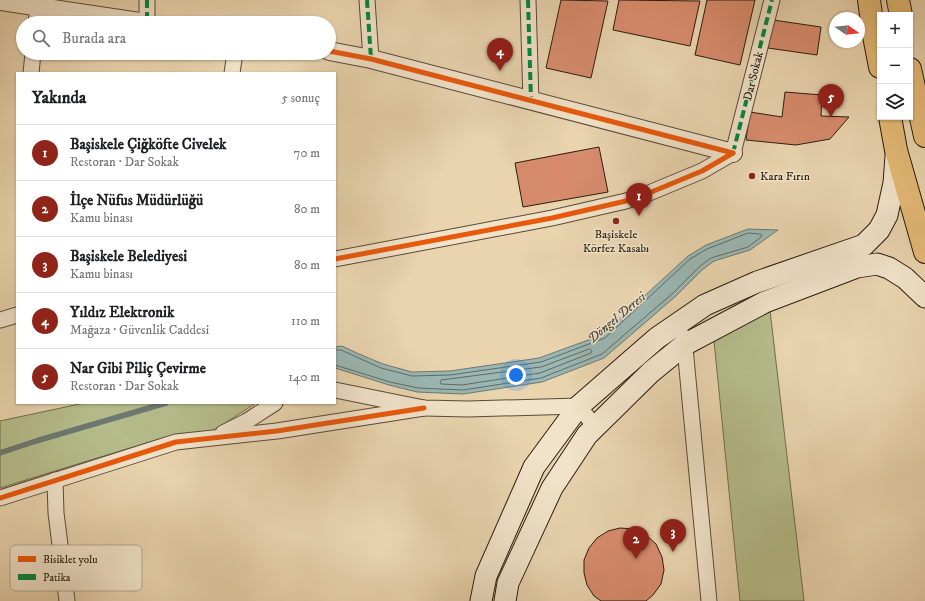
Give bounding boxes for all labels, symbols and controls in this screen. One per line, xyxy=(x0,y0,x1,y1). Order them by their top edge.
north arrow xyxy=(829,12,865,48)
map controls xyxy=(877,12,913,120)
button: + xyxy=(877,12,913,48)
search box xyxy=(16,16,336,60)
icon: search xyxy=(30,27,52,49)
text: Burada ara xyxy=(62,29,126,48)
pin: 4 xyxy=(487,38,513,71)
button: − xyxy=(877,48,913,84)
street label: Dar Sokak xyxy=(740,50,767,102)
pin: 5 xyxy=(818,84,844,117)
button: layers xyxy=(877,84,913,120)
text: Yakında xyxy=(32,87,86,109)
text: 5 sonuç xyxy=(281,90,320,106)
text: Başiskele Çiğköfte Civelek xyxy=(70,135,227,154)
text: 1 xyxy=(43,145,47,161)
text: 70 m xyxy=(294,145,320,161)
text: Restoran · Dar Sokak xyxy=(70,154,179,170)
place label: Kara Fırın xyxy=(760,169,811,184)
marker: Kara Fırın xyxy=(747,171,757,181)
pin: 1 xyxy=(626,183,652,216)
text: İlçe Nüfus Müdürlüğü xyxy=(70,191,203,210)
text: 2 xyxy=(42,201,48,217)
text: 80 m xyxy=(294,201,320,217)
text: Kamu binası xyxy=(70,210,133,226)
marker: Başiskele Körfez Kasabı xyxy=(611,216,621,226)
place label: Başiskele Körfez Kasabı xyxy=(583,227,649,256)
text: Başiskele Belediyesi xyxy=(70,247,187,266)
text: 3 xyxy=(43,257,47,273)
text: 80 m xyxy=(294,257,320,273)
text: Kamu binası xyxy=(70,266,133,282)
water label: Döngel Deresi xyxy=(584,288,650,347)
text: Yıldız Elektronik xyxy=(70,303,174,322)
text: 4 xyxy=(41,313,49,329)
text: 110 m xyxy=(291,313,320,329)
text: Mağaza · Güvenlik Caddesi xyxy=(70,322,209,338)
text: Nar Gibi Piliç Çevirme xyxy=(70,359,206,378)
your location xyxy=(506,365,526,385)
text: 5 xyxy=(42,369,48,385)
text: 140 m xyxy=(288,369,320,385)
text: Restoran · Dar Sokak xyxy=(70,378,179,394)
pin: 3 xyxy=(660,519,686,552)
pin: 2 xyxy=(623,526,649,559)
legend xyxy=(10,545,142,591)
text: Bisiklet yolu xyxy=(43,553,98,567)
text: Patika xyxy=(43,571,71,585)

